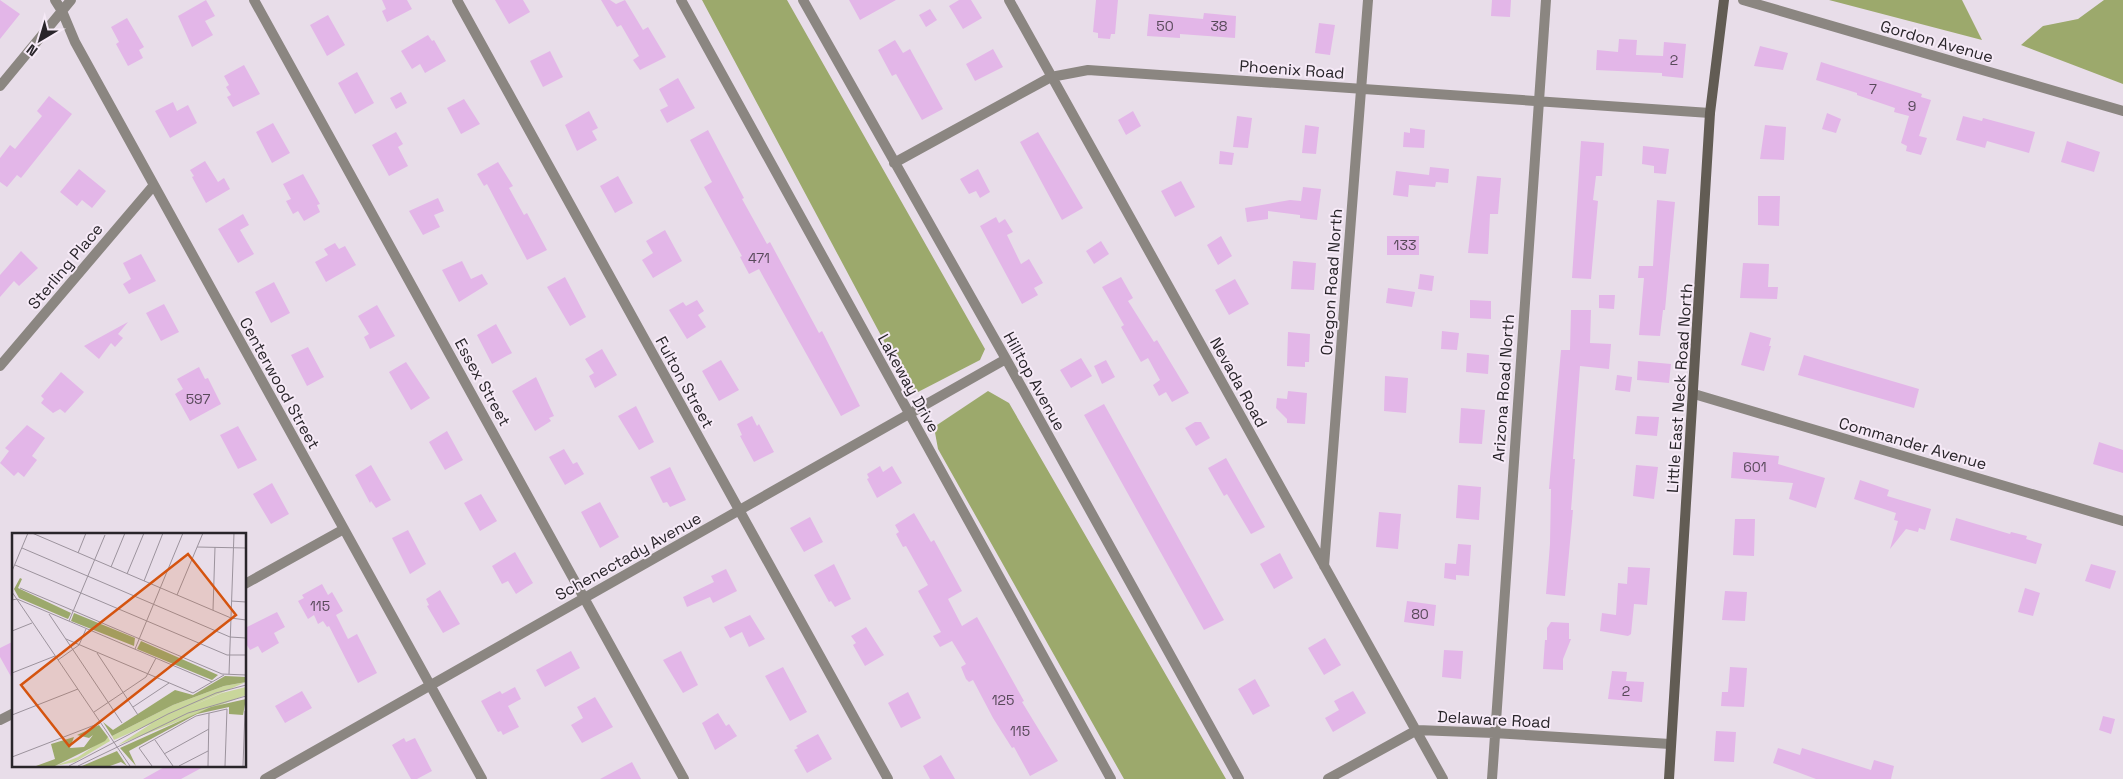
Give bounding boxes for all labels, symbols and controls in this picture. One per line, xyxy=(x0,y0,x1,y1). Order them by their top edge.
north arrow xyxy=(15,15,65,65)
street label: Gordon Avenue xyxy=(1878,15,1996,68)
house number: 50 xyxy=(1156,17,1174,35)
house number: 38 xyxy=(1210,17,1228,35)
text: N xyxy=(23,40,41,60)
house number: 2 xyxy=(1670,51,1678,69)
street label: Phoenix Road xyxy=(1239,55,1345,84)
house number: 7 xyxy=(1869,80,1877,98)
house number: 9 xyxy=(1908,97,1916,115)
street label: Oregon Road North xyxy=(1316,208,1347,356)
street label: Sterling Place xyxy=(23,219,107,314)
house number: 133 xyxy=(1394,236,1416,254)
house number: 471 xyxy=(748,249,770,267)
street label: Little East Neck Road North xyxy=(1662,283,1697,494)
street label: Arizona Road North xyxy=(1488,313,1519,463)
street label: Centerwood Street xyxy=(235,314,325,453)
street label: Hilltop Avenue xyxy=(999,328,1070,434)
street label: Lakeway Drive xyxy=(873,330,944,436)
street label: Fulton Street xyxy=(651,332,719,432)
street label: Nevada Road xyxy=(1205,333,1272,431)
street label: Essex Street xyxy=(450,335,515,430)
house number: 597 xyxy=(186,390,210,408)
street label: Commander Avenue xyxy=(1836,412,1989,475)
house number: 601 xyxy=(1743,458,1767,476)
street label: Schenectady Avenue xyxy=(551,507,705,605)
inset map xyxy=(12,533,246,766)
house number: 115 xyxy=(310,597,330,615)
house number: 80 xyxy=(1411,605,1429,623)
house number: 2 xyxy=(1622,682,1630,700)
house number: 125 xyxy=(992,691,1014,709)
street label: Delaware Road xyxy=(1437,706,1551,733)
house number: 115 xyxy=(1010,722,1030,740)

